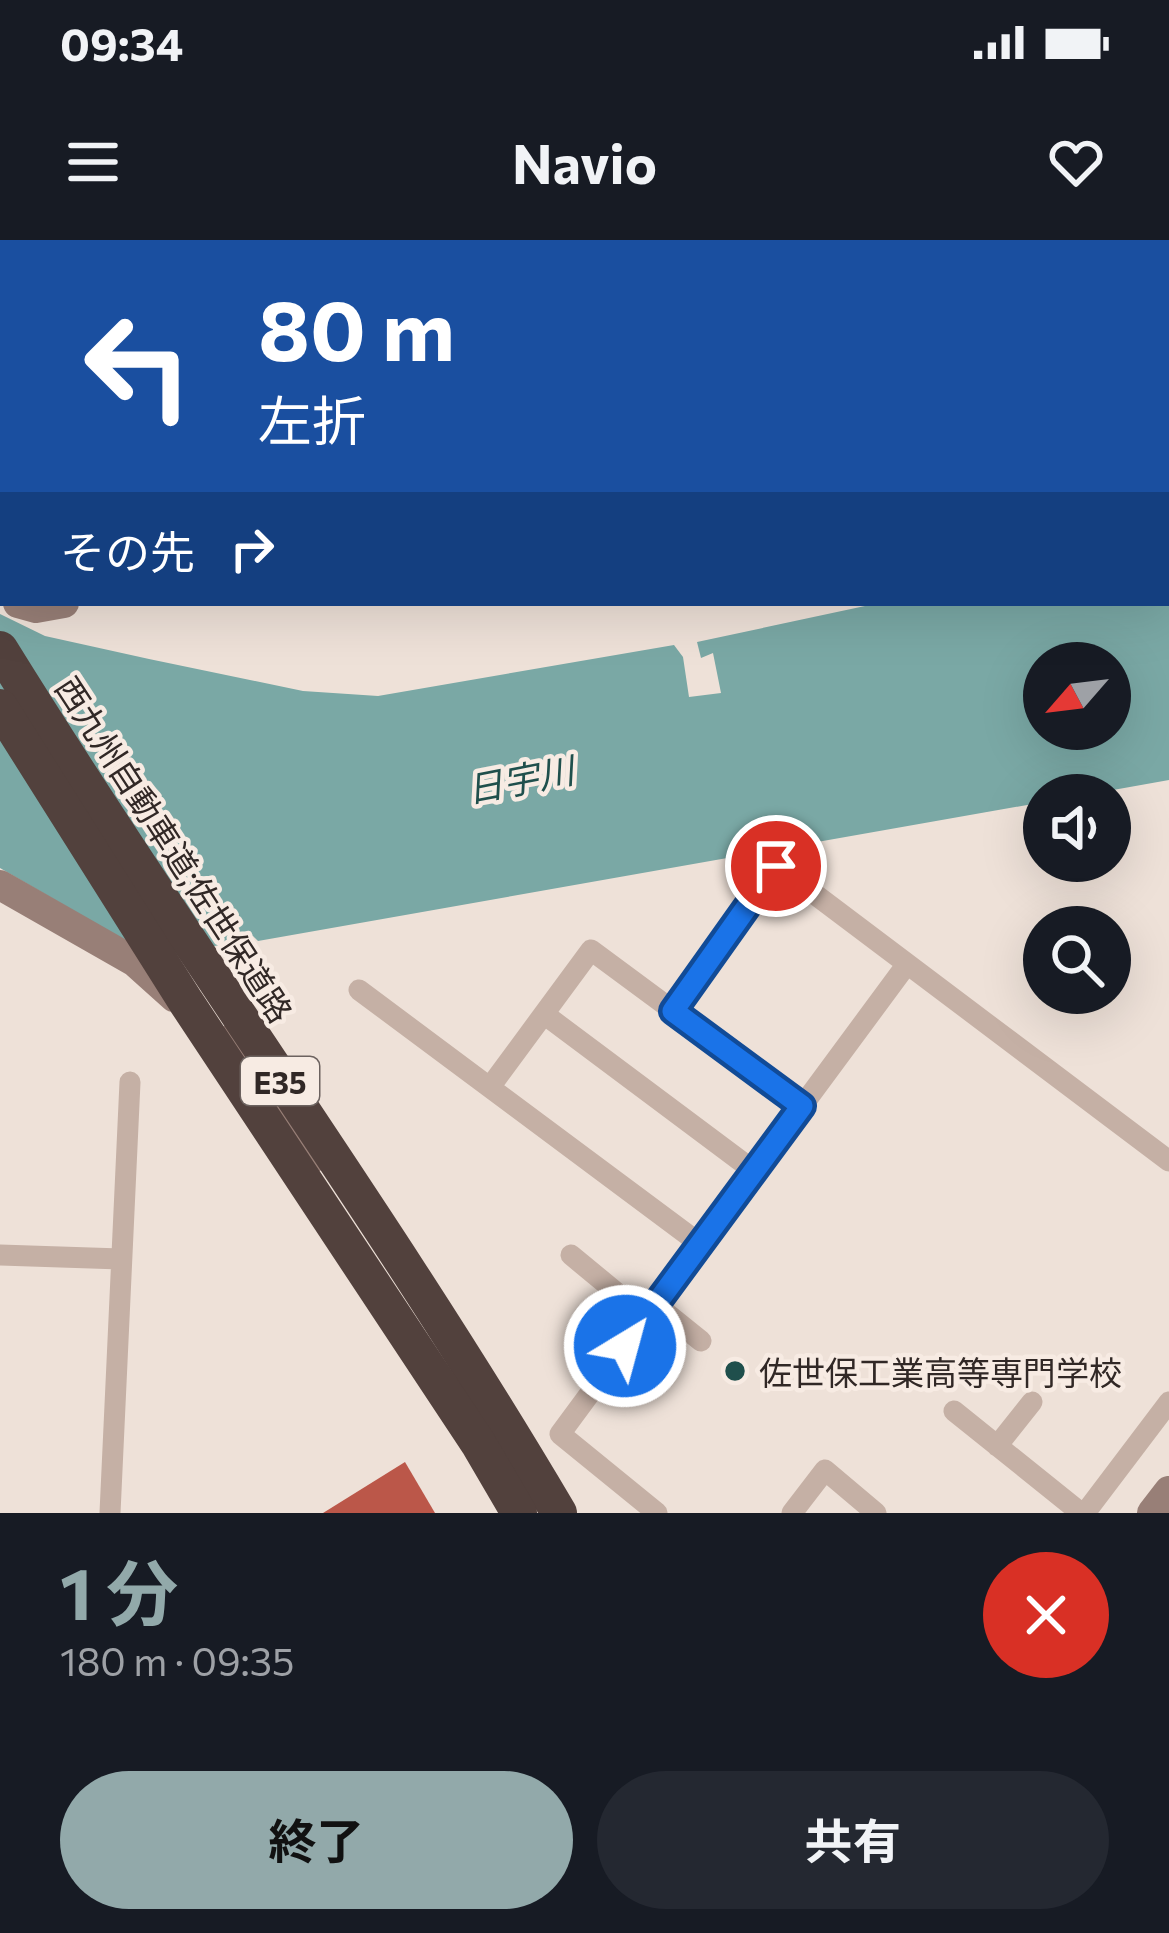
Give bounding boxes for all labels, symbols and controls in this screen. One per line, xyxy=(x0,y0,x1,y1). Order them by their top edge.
text: 09:34 xyxy=(60,15,183,70)
icon: menu xyxy=(60,129,126,195)
text: Navio xyxy=(512,129,657,195)
icon: heart xyxy=(1043,129,1109,195)
text: 80 m xyxy=(258,276,455,378)
icon: left xyxy=(60,288,216,444)
text: 左折 xyxy=(258,386,366,452)
icon: right xyxy=(219,516,285,582)
text: その先 xyxy=(60,523,195,578)
north arrow xyxy=(1023,642,1131,750)
map controls xyxy=(1023,642,1131,1014)
street label: 西九州自動車道;佐世保道路 xyxy=(48,669,302,1029)
water label: 日宇川 xyxy=(463,745,581,810)
button: sound xyxy=(1023,774,1131,882)
pin xyxy=(725,815,827,917)
icon: arrive xyxy=(743,833,809,899)
button: search xyxy=(1023,906,1131,1014)
road number: E35 xyxy=(241,1057,319,1105)
position arrow xyxy=(562,1283,688,1409)
place label: 佐世保工業高等専門学校 xyxy=(759,1351,1122,1392)
marker: 佐世保工業高等専門学校 xyxy=(722,1358,748,1384)
text: 1 分 xyxy=(60,1547,178,1635)
button: close xyxy=(983,1552,1109,1678)
text: 180 m · 09:35 xyxy=(60,1636,294,1684)
button: 終了 xyxy=(60,1771,573,1909)
button: 共有 xyxy=(597,1771,1109,1909)

